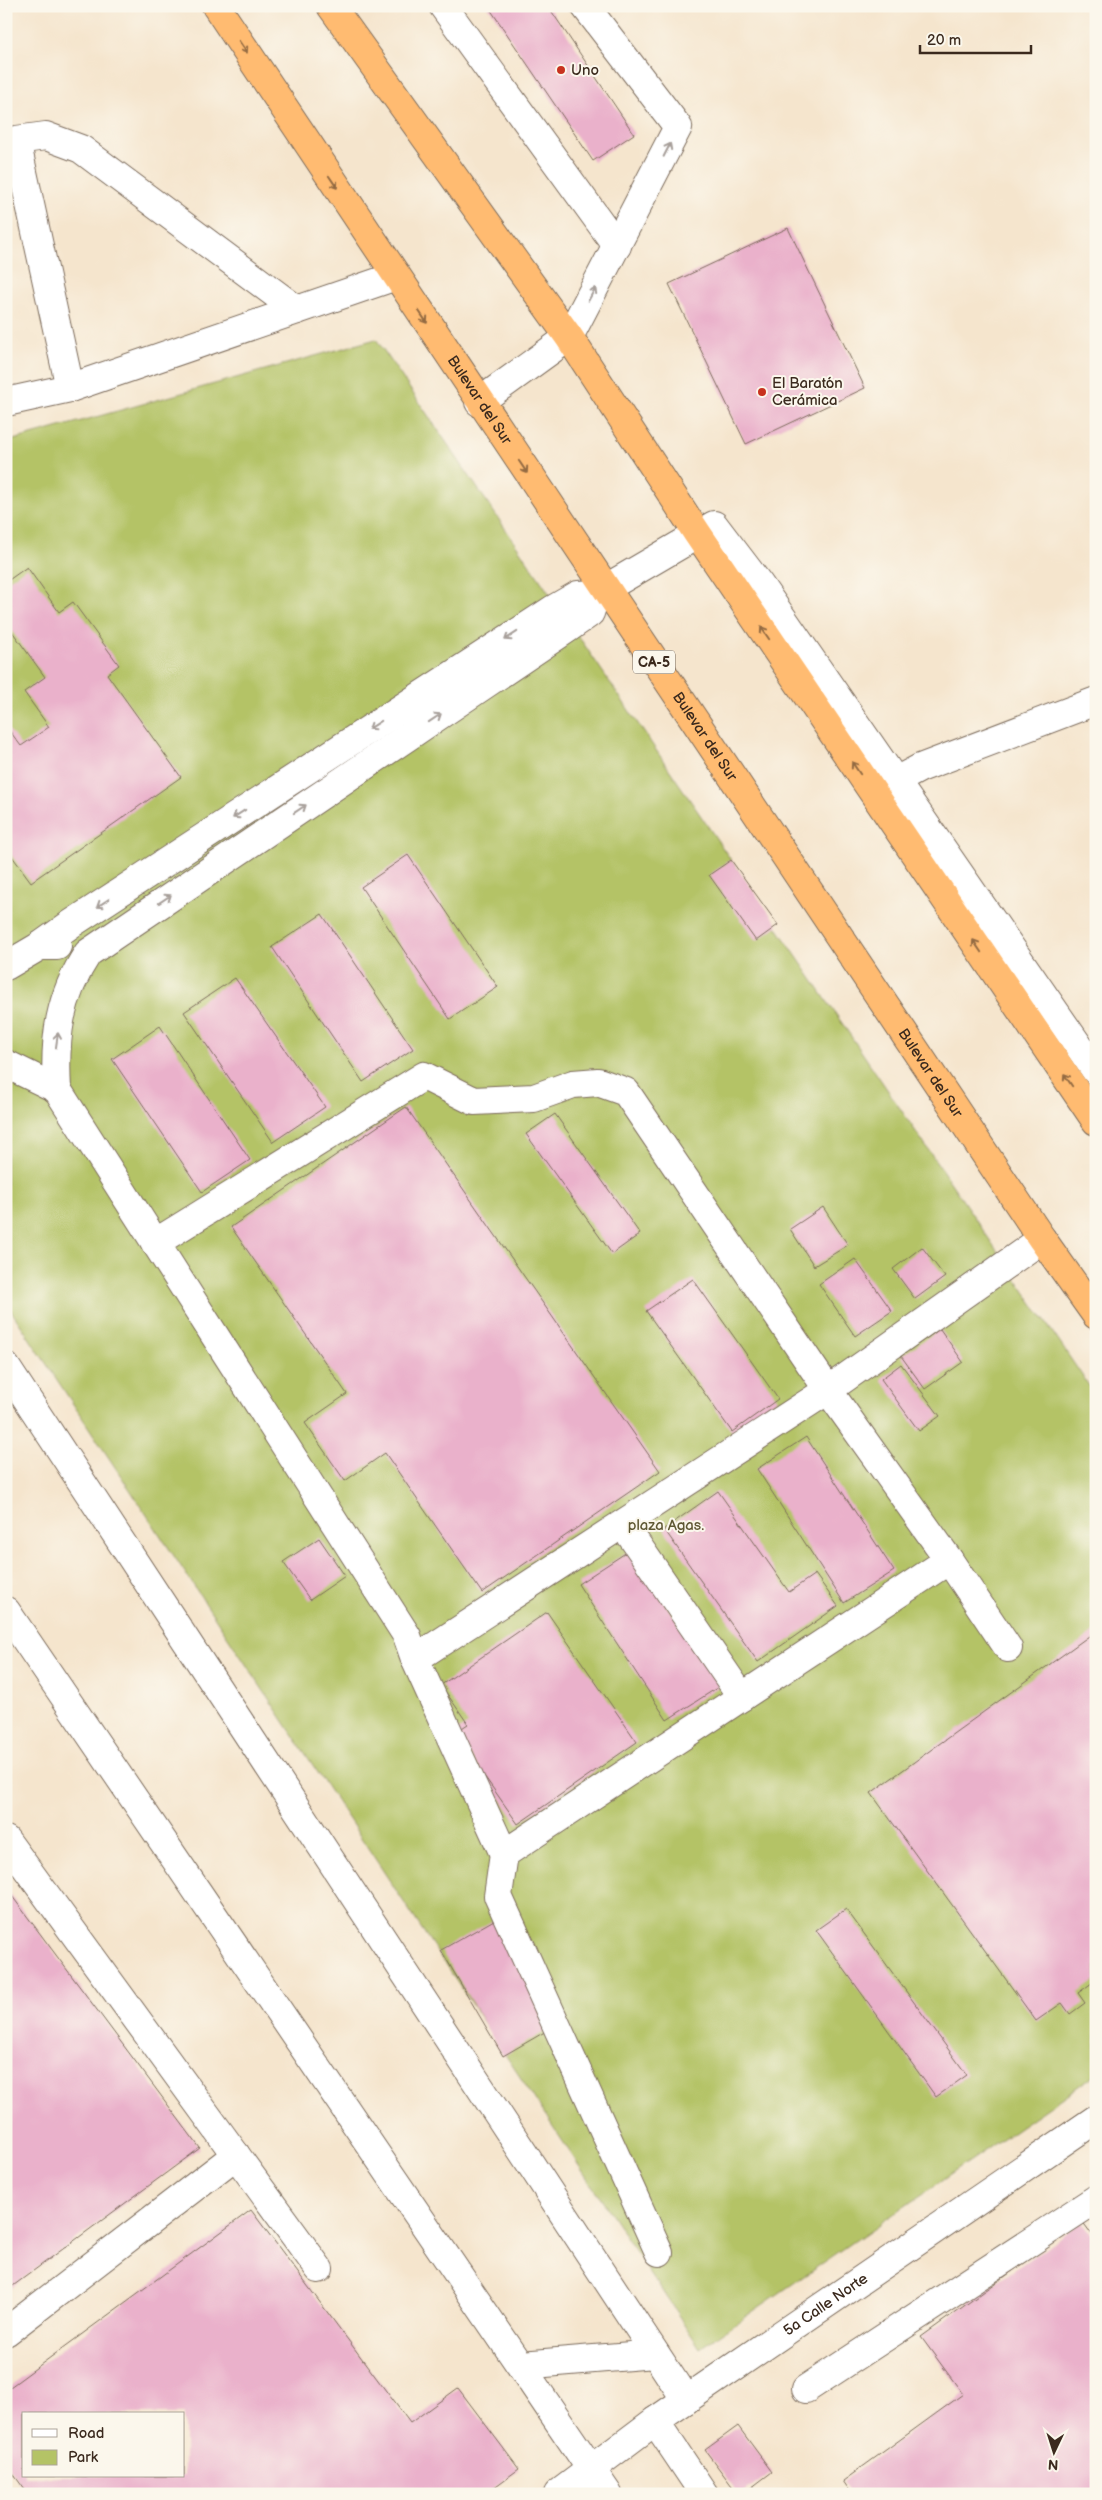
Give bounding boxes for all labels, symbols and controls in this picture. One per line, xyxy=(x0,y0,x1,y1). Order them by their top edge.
scale bar xyxy=(920,22,1031,54)
text: 20 m xyxy=(927,31,961,50)
one-way arrow xyxy=(238,40,248,54)
place label: Uno xyxy=(571,61,599,80)
marker: Uno xyxy=(555,64,567,76)
one-way arrow xyxy=(662,142,672,157)
one-way arrow xyxy=(328,175,338,189)
one-way arrow xyxy=(587,287,597,301)
one-way arrow xyxy=(418,310,428,324)
street label: Bulevar del Sur xyxy=(443,352,517,448)
place label: El Baratón Cerámica xyxy=(772,374,843,410)
marker: El Baratón Cerámica xyxy=(756,386,768,398)
one-way arrow xyxy=(518,460,528,474)
one-way arrow xyxy=(760,627,770,641)
one-way arrow xyxy=(505,631,519,641)
road number: CA-5 xyxy=(633,650,675,674)
street label: Bulevar del Sur xyxy=(669,688,742,785)
one-way arrow xyxy=(428,713,442,723)
one-way arrow xyxy=(369,720,383,730)
one-way arrow xyxy=(851,761,862,775)
one-way arrow xyxy=(293,804,307,814)
one-way arrow xyxy=(232,809,246,819)
one-way arrow xyxy=(158,894,172,904)
one-way arrow xyxy=(96,897,110,908)
one-way arrow xyxy=(972,939,982,953)
street label: Bulevar del Sur xyxy=(894,1025,968,1121)
one-way arrow xyxy=(52,1033,62,1049)
one-way arrow xyxy=(1063,1074,1073,1088)
park label: plaza Agas. xyxy=(628,1516,704,1535)
street label: 5a Calle Norte xyxy=(780,2269,871,2340)
legend xyxy=(22,2412,185,2478)
text: Road xyxy=(68,2424,104,2443)
north arrow xyxy=(1030,2428,1080,2478)
text: Park xyxy=(68,2448,99,2467)
text: N xyxy=(1047,2456,1059,2473)

